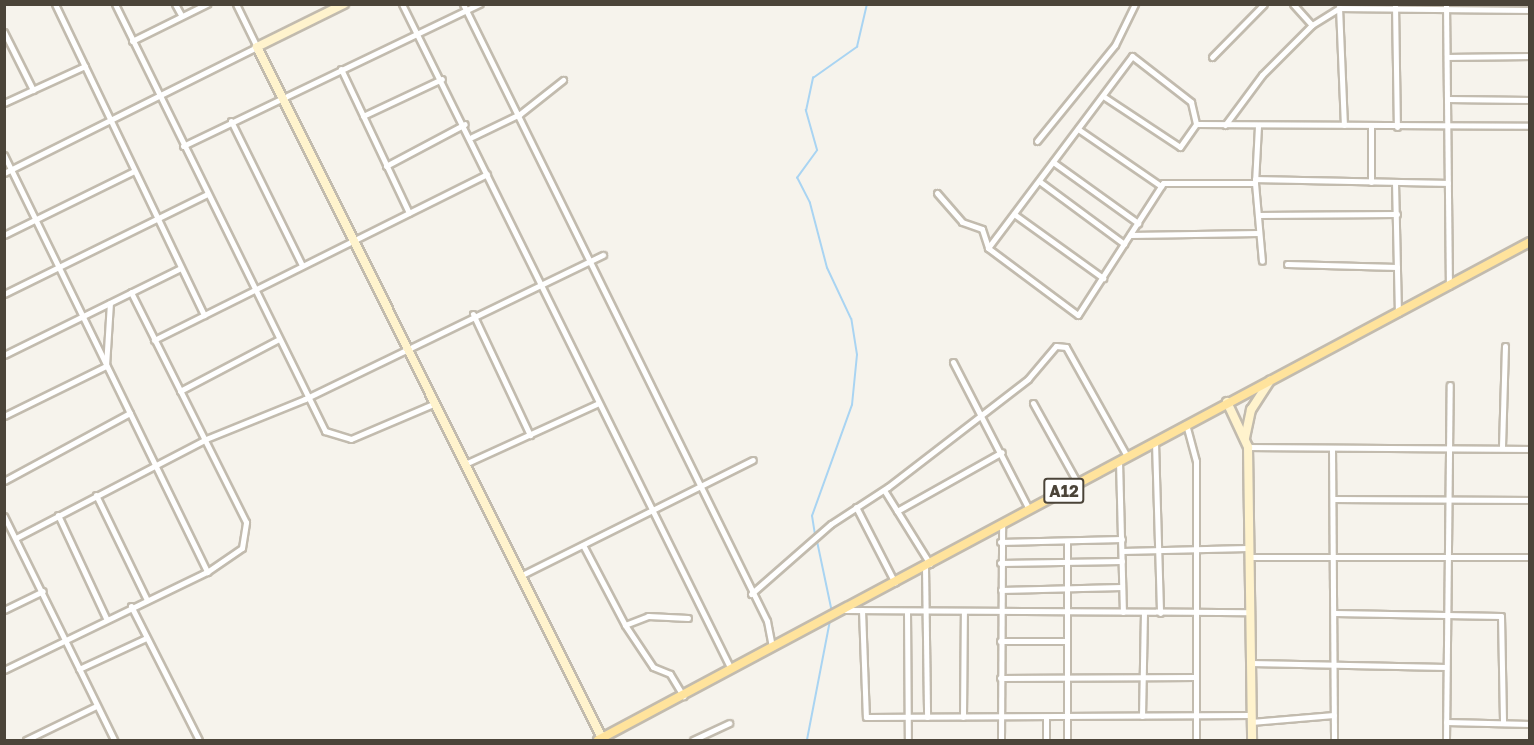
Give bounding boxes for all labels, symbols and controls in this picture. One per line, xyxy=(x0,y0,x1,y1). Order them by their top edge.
road number: A12 xyxy=(1043,478,1085,504)

